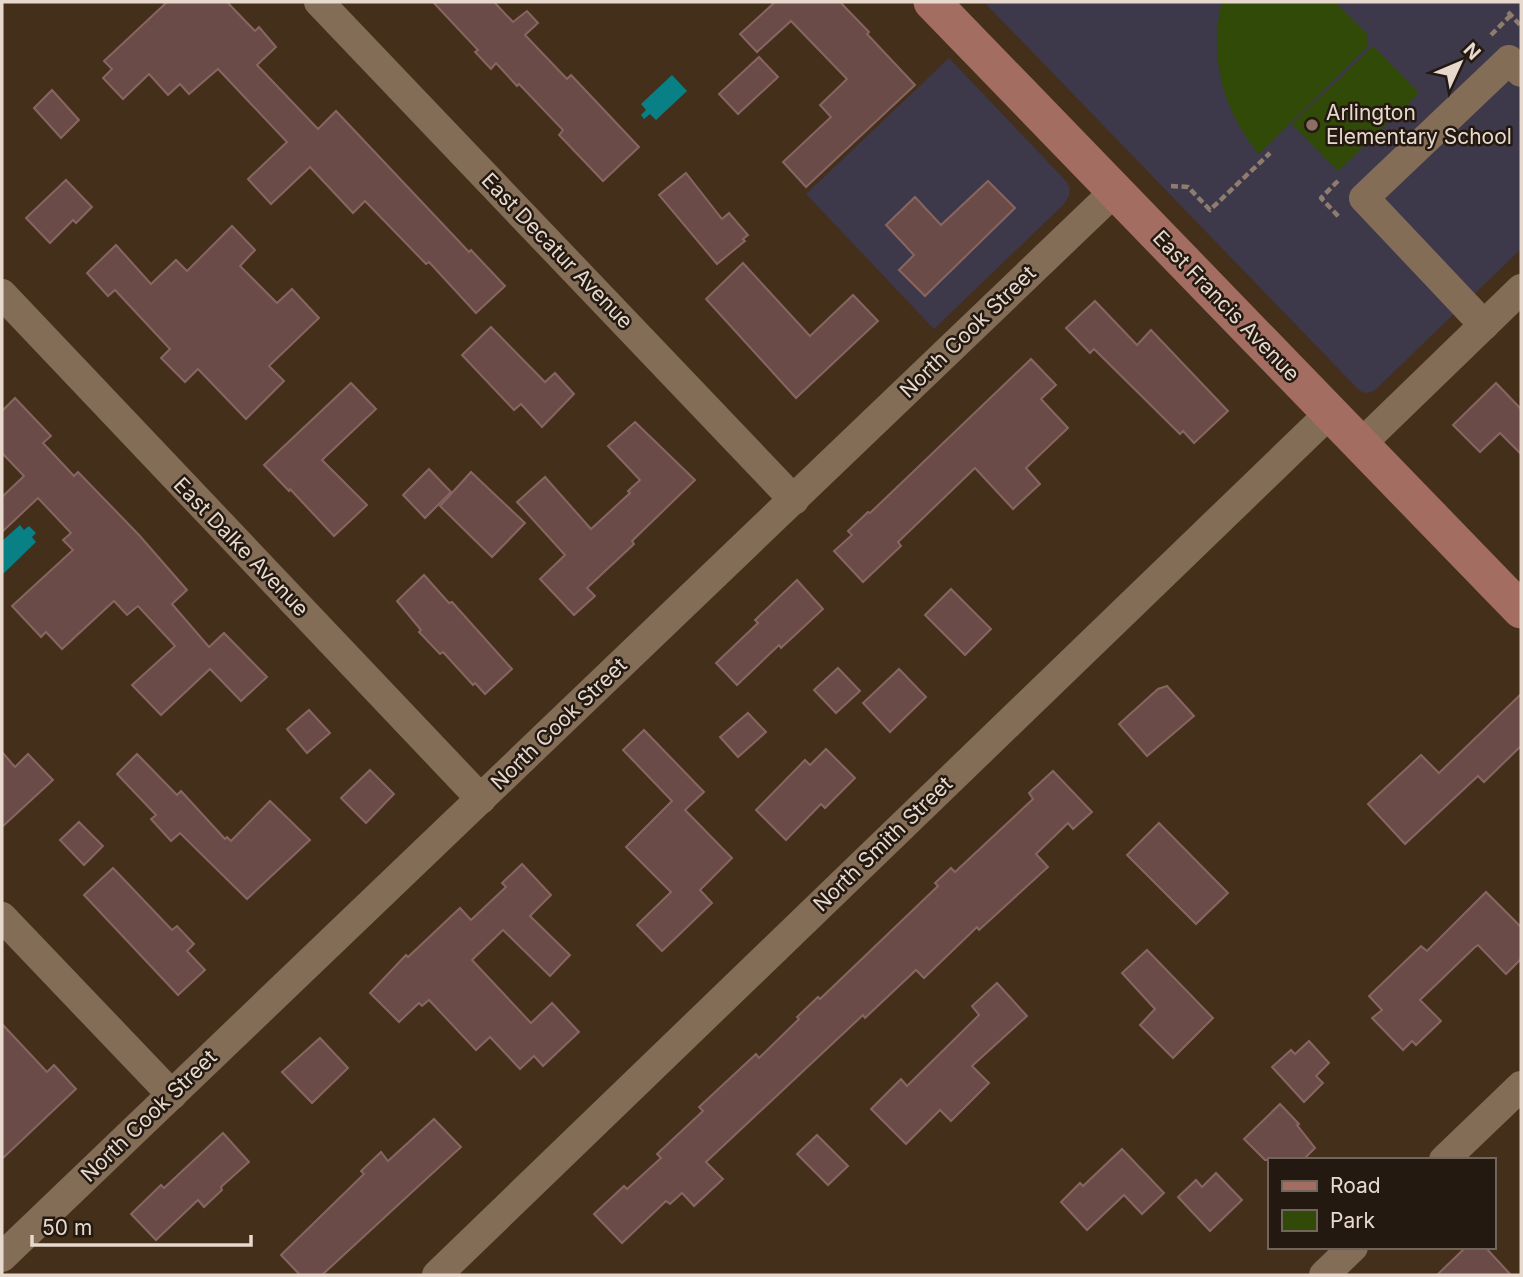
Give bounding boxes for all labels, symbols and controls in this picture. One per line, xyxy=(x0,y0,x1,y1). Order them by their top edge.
north arrow xyxy=(1425,28,1495,98)
text: N xyxy=(1459,38,1485,65)
place label: Arlington Elementary School xyxy=(1326,100,1512,149)
marker: Arlington Elementary School xyxy=(1304,117,1320,133)
street label: East Decatur Avenue xyxy=(477,168,638,334)
street label: East Francis Avenue xyxy=(1148,225,1305,386)
street label: North Cook Street xyxy=(895,260,1041,403)
street label: East Dalke Avenue xyxy=(169,472,314,621)
street label: North Cook Street xyxy=(486,652,632,795)
street label: North Smith Street xyxy=(808,771,957,916)
street label: North Cook Street xyxy=(76,1044,222,1187)
legend xyxy=(1268,1158,1495,1249)
text: Road xyxy=(1330,1173,1381,1198)
scale bar xyxy=(32,1204,250,1248)
text: Park xyxy=(1330,1208,1375,1233)
text: 50 m xyxy=(42,1215,92,1240)

